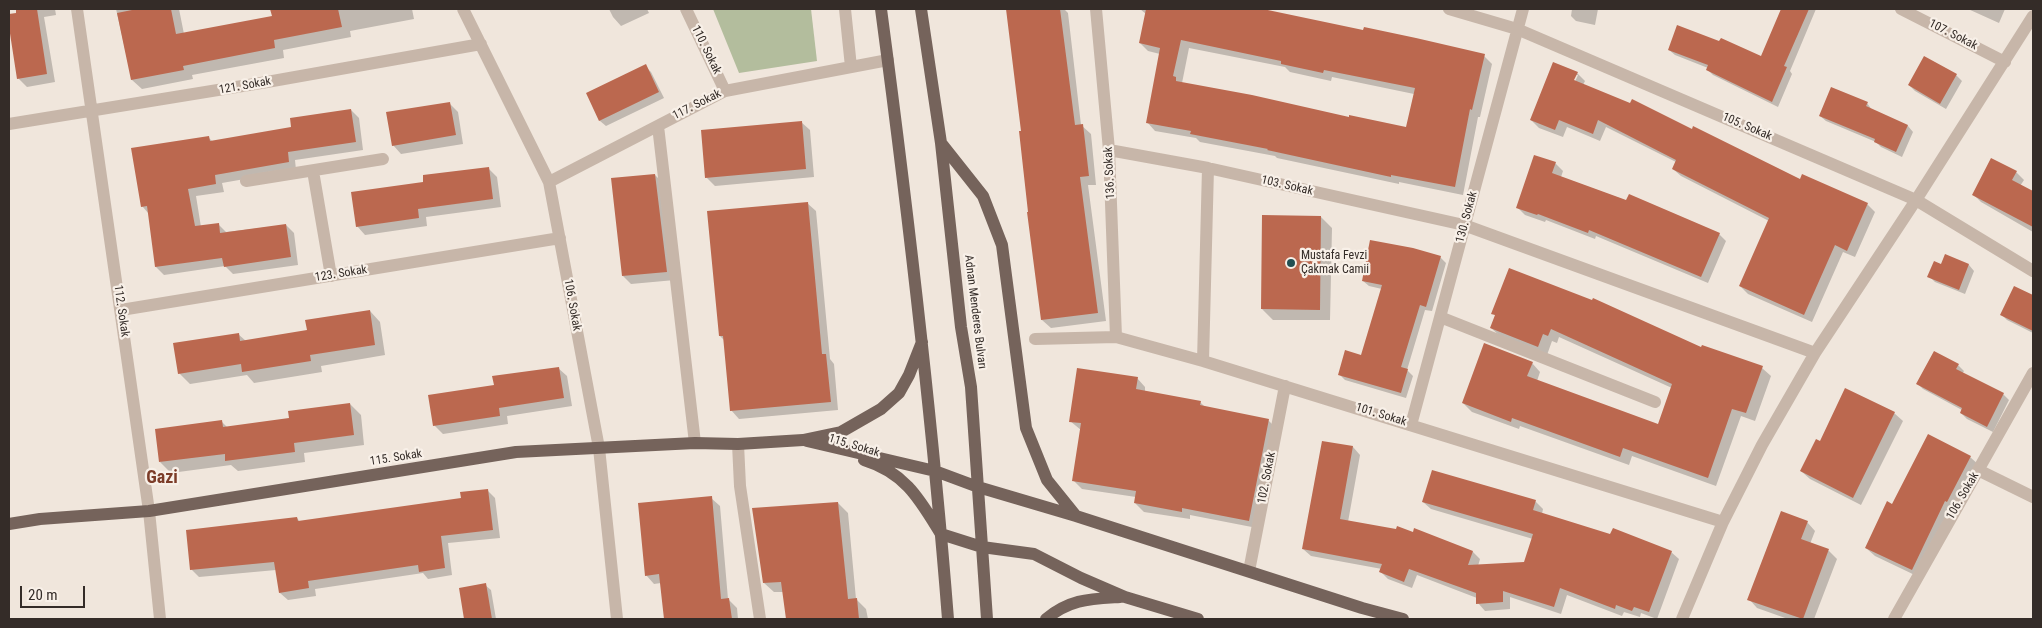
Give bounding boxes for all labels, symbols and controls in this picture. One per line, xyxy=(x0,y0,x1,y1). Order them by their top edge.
street label: 107. Sokak xyxy=(1926,17,1980,53)
street label: 110. Sokak xyxy=(688,23,724,77)
street label: 121. Sokak xyxy=(218,74,272,98)
street label: 117. Sokak xyxy=(670,87,724,123)
street label: 105. Sokak xyxy=(1720,110,1774,144)
street label: 136. Sokak xyxy=(1101,146,1119,200)
street label: 103. Sokak xyxy=(1260,173,1314,199)
street label: 130. Sokak xyxy=(1453,190,1481,244)
place label: Mustafa Fevzi Çakmak Camii xyxy=(1301,249,1369,277)
street label: Adnan Menderes Bulvarı xyxy=(961,254,989,370)
marker: Mustafa Fevzi Çakmak Camii xyxy=(1285,257,1297,269)
street label: 123. Sokak xyxy=(314,263,368,285)
street label: 106. Sokak xyxy=(560,278,584,332)
street label: 112. Sokak xyxy=(110,284,132,338)
street label: 101. Sokak xyxy=(1354,400,1408,430)
street label: 115. Sokak xyxy=(827,431,881,461)
street label: 115. Sokak xyxy=(369,447,423,469)
street label: 102. Sokak xyxy=(1255,451,1279,505)
district label: Gazi xyxy=(146,467,178,489)
street label: 106. Sokak xyxy=(1944,470,1982,522)
scale bar xyxy=(22,576,88,608)
text: 20 m xyxy=(28,586,58,604)

